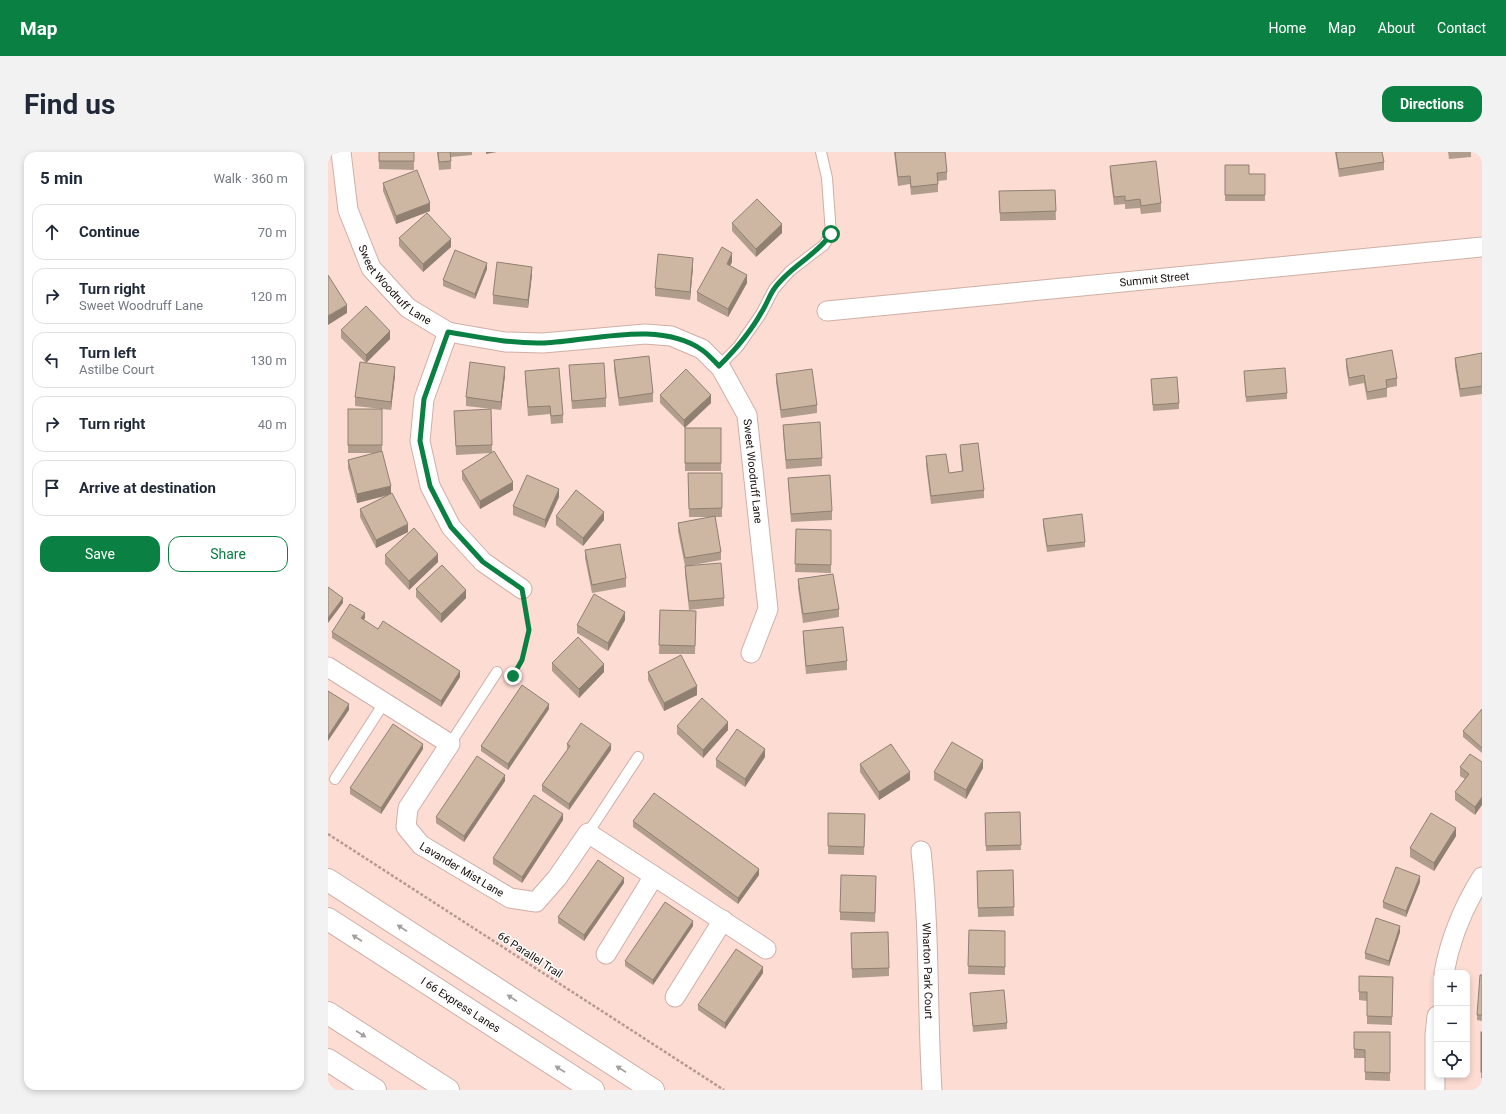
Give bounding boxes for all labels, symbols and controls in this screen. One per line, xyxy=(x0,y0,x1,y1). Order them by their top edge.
text: Map xyxy=(20,17,58,40)
text: Home xyxy=(1268,20,1306,36)
text: Map xyxy=(1328,20,1356,36)
text: About xyxy=(1378,20,1415,36)
text: Contact xyxy=(1437,20,1486,36)
button: Directions xyxy=(1382,86,1482,122)
text: Find us xyxy=(24,88,115,121)
text: 5 min xyxy=(40,168,83,188)
text: Walk · 360 m xyxy=(213,171,288,186)
icon: ahead xyxy=(41,221,63,243)
text: Continue xyxy=(79,223,140,241)
text: 70 m xyxy=(258,225,287,240)
route start xyxy=(822,225,840,243)
street label: Sweet Woodruff Lane xyxy=(356,243,434,327)
street label: Summit Street xyxy=(1119,269,1190,289)
text: Turn right xyxy=(79,280,145,298)
icon: right xyxy=(41,285,63,307)
text: 120 m xyxy=(250,289,287,304)
text: Sweet Woodruff Lane xyxy=(79,298,203,313)
text: Turn left xyxy=(79,344,136,362)
icon: left xyxy=(41,349,63,371)
text: 130 m xyxy=(250,353,287,368)
text: Astilbe Court xyxy=(79,362,154,377)
icon: right xyxy=(41,413,63,435)
text: Turn right xyxy=(79,415,145,433)
text: 40 m xyxy=(258,417,287,432)
street label: Sweet Woodruff Lane xyxy=(741,418,765,524)
icon: arrive xyxy=(41,477,63,499)
text: Arrive at destination xyxy=(79,479,216,497)
button: Save xyxy=(40,536,160,572)
button: Share xyxy=(168,536,288,572)
route end xyxy=(504,667,522,685)
street label: Lavander Mist Lane xyxy=(417,839,507,900)
street label: Wharton Park Court xyxy=(920,922,936,1020)
one-way arrow xyxy=(397,924,408,931)
street label: 66 Parallel Trail xyxy=(495,929,565,981)
one-way arrow xyxy=(352,934,362,942)
map controls xyxy=(1434,970,1470,1078)
button: + xyxy=(1434,970,1470,1006)
street label: I 66 Express Lanes xyxy=(419,974,503,1035)
one-way arrow xyxy=(506,994,517,1002)
button: − xyxy=(1434,1006,1470,1042)
one-way arrow xyxy=(356,1030,366,1038)
button: locate xyxy=(1434,1042,1470,1078)
one-way arrow xyxy=(555,1065,565,1073)
one-way arrow xyxy=(616,1065,626,1073)

